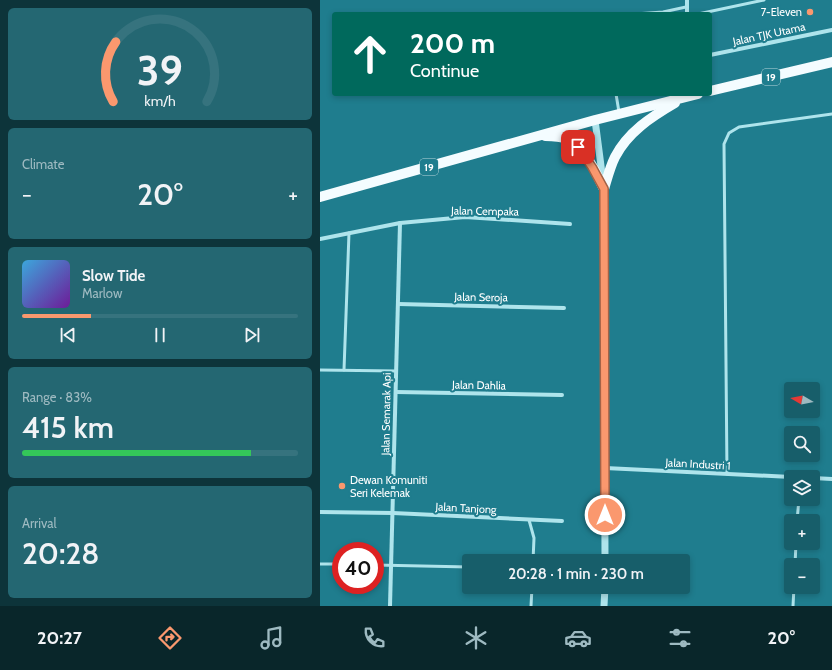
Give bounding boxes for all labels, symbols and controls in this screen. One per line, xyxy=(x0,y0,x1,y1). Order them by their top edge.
place label: 7-Eleven xyxy=(761,5,802,19)
marker: 7-Eleven xyxy=(805,7,815,17)
street label: Jalan TJK Utama xyxy=(731,19,807,49)
text: 200 m xyxy=(410,26,495,60)
icon: ahead xyxy=(344,28,396,80)
text: 39 xyxy=(137,45,183,95)
text: Continue xyxy=(410,60,479,82)
road number: 19 xyxy=(762,69,780,85)
text: km/h xyxy=(144,91,176,109)
pin xyxy=(561,130,595,164)
icon: arrive xyxy=(567,136,589,158)
text: Climate xyxy=(22,156,64,172)
road number: 19 xyxy=(420,159,438,175)
text: 20° xyxy=(137,176,183,213)
text: − xyxy=(22,181,32,208)
text: + xyxy=(288,181,298,208)
street label: Jalan Cempaka xyxy=(450,203,520,219)
text: Slow Tide xyxy=(82,267,145,285)
text: Marlow xyxy=(82,285,122,301)
street label: Jalan Seroja xyxy=(453,290,509,304)
icon: previous xyxy=(57,324,79,346)
icon: pause xyxy=(149,324,171,346)
icon: next xyxy=(241,324,263,346)
street label: Jalan Semarak Api xyxy=(378,372,394,457)
street label: Jalan Dahlia xyxy=(451,378,507,392)
north arrow xyxy=(784,382,820,418)
map controls xyxy=(784,382,820,594)
text: Range · 83% xyxy=(22,389,92,405)
text: 415 km xyxy=(22,409,114,446)
button: search xyxy=(784,426,820,462)
street label: Jalan Industri 1 xyxy=(664,455,731,473)
button: layers xyxy=(784,470,820,506)
place label: Dewan Komuniti Seri Kelemak xyxy=(350,473,427,500)
marker: Dewan Komuniti Seri Kelemak xyxy=(337,481,347,491)
position arrow xyxy=(584,494,626,536)
street label: Jalan Tanjong xyxy=(434,499,497,517)
button: + xyxy=(784,514,820,550)
text: Arrival xyxy=(22,515,57,531)
text: 20:28 xyxy=(22,535,99,572)
speed limit sign: 40 xyxy=(332,542,384,594)
button: − xyxy=(784,558,820,594)
text: 20:28 · 1 min · 230 m xyxy=(508,565,644,583)
icon: directions xyxy=(156,624,184,652)
icon: music xyxy=(258,624,286,652)
icon: phone xyxy=(360,624,388,652)
icon: climate xyxy=(462,624,490,652)
icon: car xyxy=(564,624,592,652)
icon: filters xyxy=(666,624,694,652)
text: 20:27 xyxy=(37,627,82,649)
text: 20° xyxy=(768,627,795,649)

